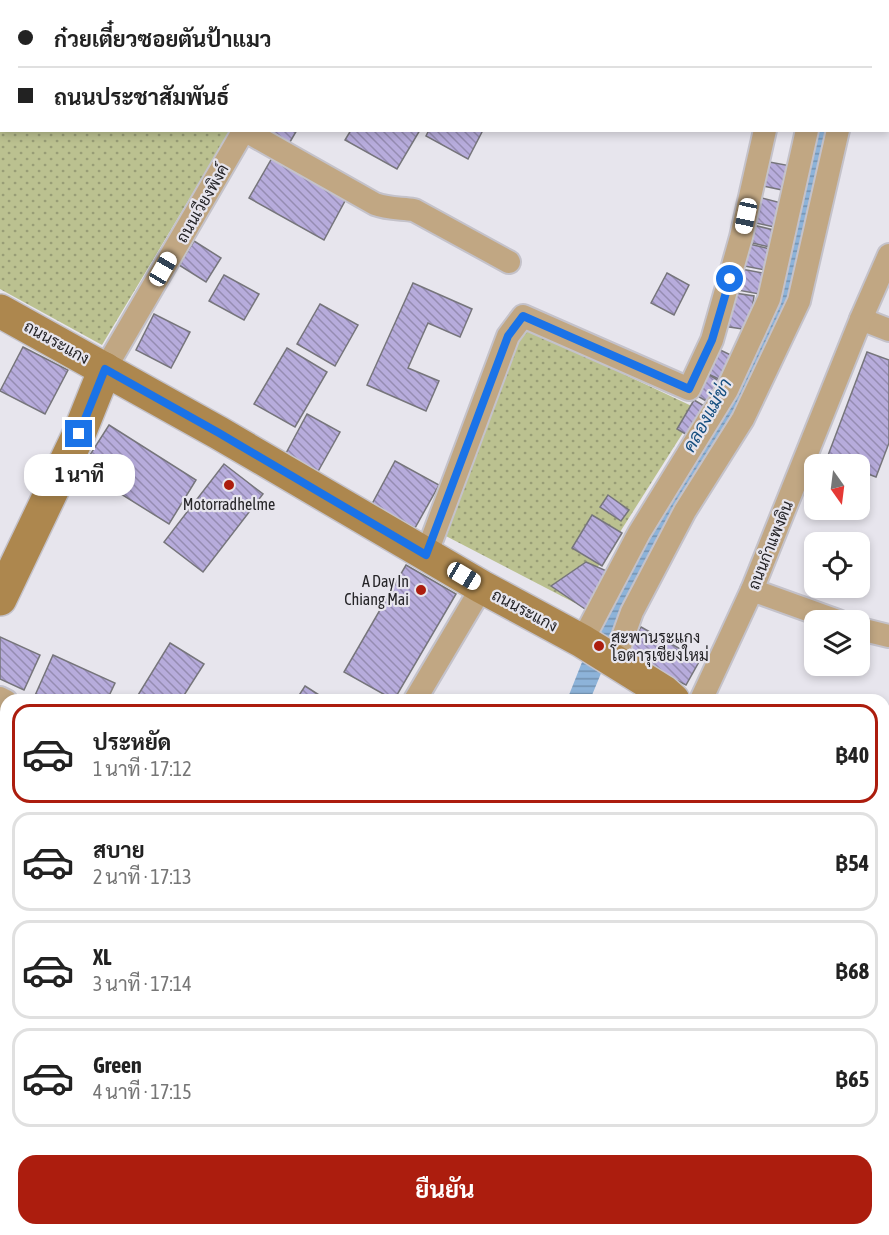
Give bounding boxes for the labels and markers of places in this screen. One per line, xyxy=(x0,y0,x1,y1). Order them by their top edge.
marker: Motorradhelme xyxy=(222,478,236,492)
place label: Motorradhelme xyxy=(183,495,275,513)
place label: A Day In Chiang Mai xyxy=(344,572,409,609)
marker: A Day In Chiang Mai xyxy=(414,583,428,597)
place label: สะพานระแกง โอตารุเชียงใหม่ xyxy=(610,628,709,667)
marker: สะพานระแกง โอตารุเชียงใหม่ xyxy=(592,639,606,653)

